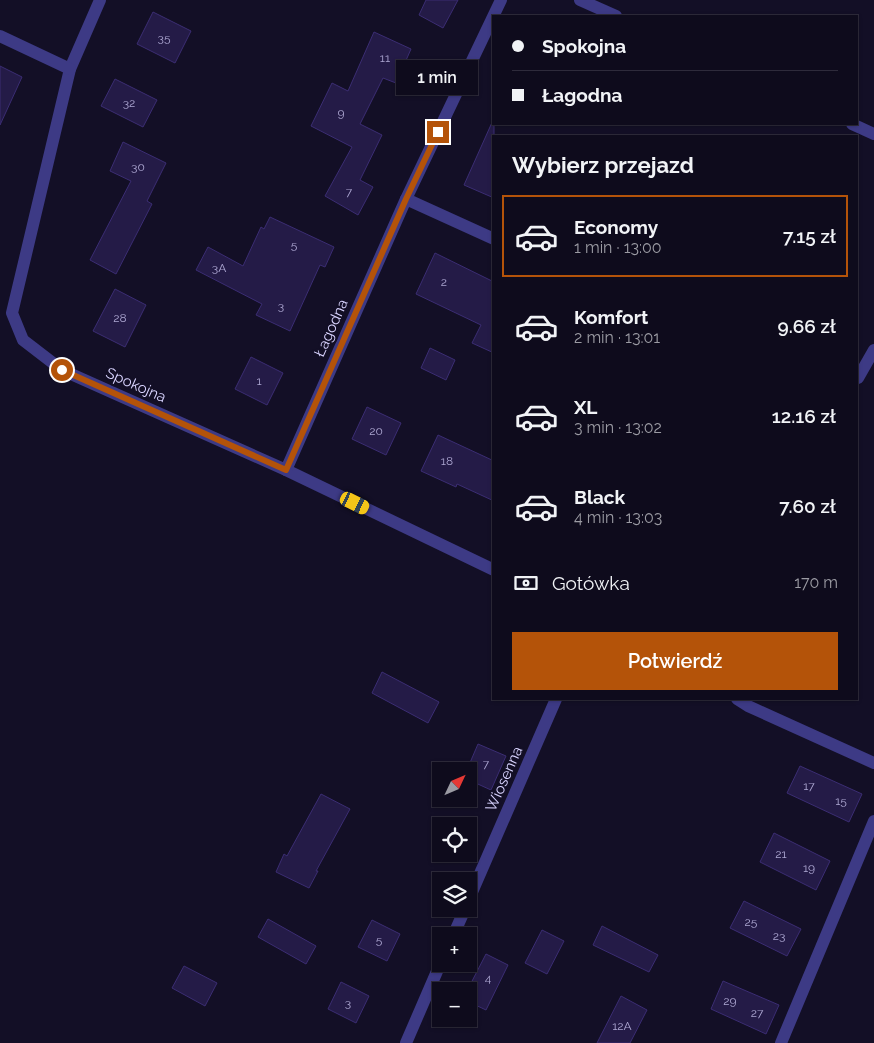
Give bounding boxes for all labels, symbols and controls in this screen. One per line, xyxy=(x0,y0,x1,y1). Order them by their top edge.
house number: 35 xyxy=(158,31,171,45)
text: Spokojna xyxy=(542,35,626,57)
house number: 11 xyxy=(380,51,390,65)
callout: 1 min xyxy=(397,59,479,94)
text: 1 min xyxy=(417,68,457,87)
text: Łagodna xyxy=(542,84,622,106)
house number: 32 xyxy=(123,96,135,110)
house number: 9 xyxy=(337,106,345,120)
route end xyxy=(427,121,449,143)
text: Wybierz przejazd xyxy=(512,152,694,178)
house number: 30 xyxy=(131,160,145,174)
house number: 7 xyxy=(346,185,353,199)
icon: car xyxy=(514,214,559,259)
text: Economy xyxy=(574,216,658,238)
text: 7.15 zł xyxy=(783,225,836,247)
house number: 5 xyxy=(291,238,298,252)
text: 1 min · 13:00 xyxy=(574,238,662,257)
house number: 3A xyxy=(212,261,226,275)
house number: 2 xyxy=(441,275,447,289)
street label: Łagodna xyxy=(310,296,352,360)
house number: 3 xyxy=(278,299,284,313)
icon: car xyxy=(514,304,559,349)
text: Komfort xyxy=(574,306,648,328)
house number: 28 xyxy=(113,311,127,325)
text: 9.66 zł xyxy=(777,315,836,337)
text: 2 min · 13:01 xyxy=(574,328,660,347)
route start xyxy=(51,359,73,381)
street label: Spokojna xyxy=(103,364,169,406)
house number: 1 xyxy=(256,374,262,388)
icon: car xyxy=(514,394,559,439)
text: XL xyxy=(574,396,597,418)
text: 12.16 zł xyxy=(772,405,836,427)
text: 3 min · 13:02 xyxy=(574,418,662,437)
house number: 20 xyxy=(369,424,383,438)
house number: 18 xyxy=(441,454,453,468)
icon: car xyxy=(514,484,559,529)
text: Black xyxy=(574,486,625,508)
car xyxy=(338,490,371,516)
text: 7.60 zł xyxy=(779,495,836,517)
text: 4 min · 13:03 xyxy=(574,508,662,527)
icon: cash xyxy=(512,569,540,597)
text: Gotówka xyxy=(552,572,630,594)
text: 170 m xyxy=(794,573,838,592)
button: Potwierdź xyxy=(512,632,838,690)
street label: Wiosenna xyxy=(482,744,526,814)
house number: 7 xyxy=(483,757,490,771)
north arrow xyxy=(432,762,478,808)
map controls xyxy=(432,762,477,1027)
house number: 17 xyxy=(803,779,815,793)
house number: 15 xyxy=(835,794,847,808)
button: locate xyxy=(432,817,477,862)
house number: 21 xyxy=(775,847,787,861)
house number: 19 xyxy=(803,861,815,875)
button: layers xyxy=(432,872,477,917)
house number: 25 xyxy=(745,915,758,929)
button: + xyxy=(432,927,477,972)
house number: 23 xyxy=(773,929,785,943)
house number: 5 xyxy=(376,933,383,947)
house number: 4 xyxy=(485,971,492,985)
button: − xyxy=(432,982,477,1027)
house number: 29 xyxy=(723,994,737,1008)
house number: 3 xyxy=(345,996,351,1010)
house number: 27 xyxy=(751,1006,764,1020)
house number: 12A xyxy=(612,1019,632,1033)

